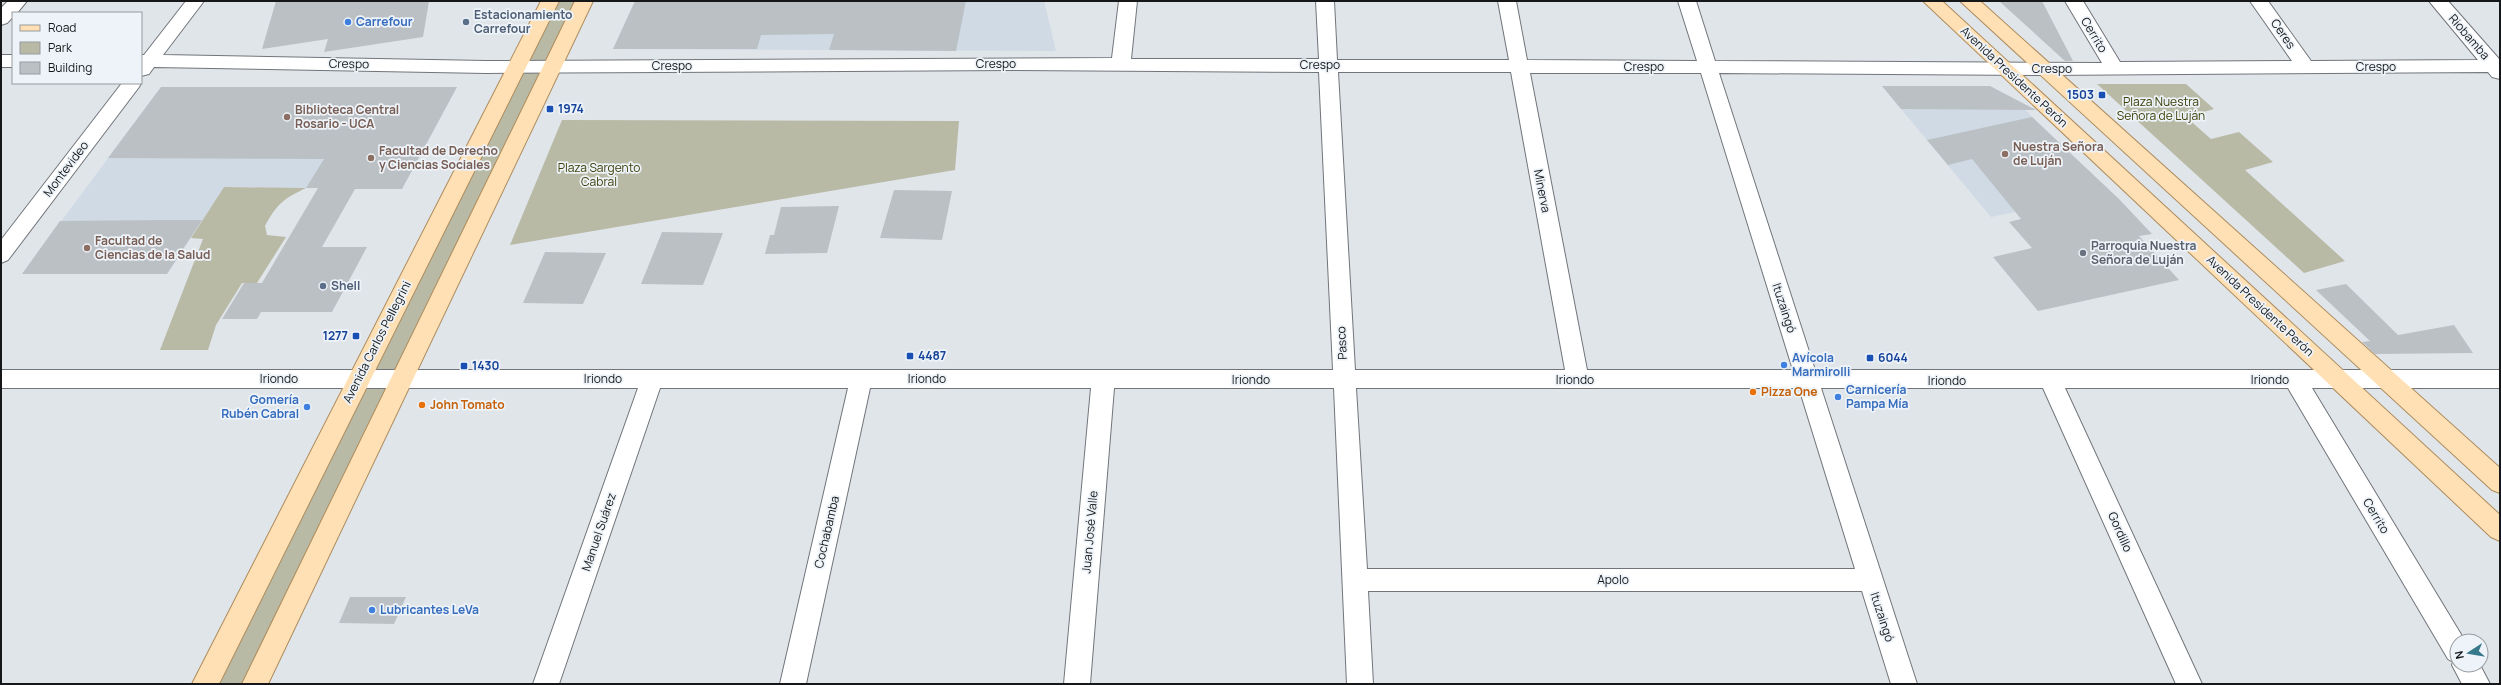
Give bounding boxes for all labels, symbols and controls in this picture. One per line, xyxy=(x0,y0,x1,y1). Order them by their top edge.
place label: Estacionamiento Carrefour xyxy=(474,6,573,37)
street label: Riobamba xyxy=(2445,10,2494,63)
legend xyxy=(12,12,142,84)
place label: Carrefour xyxy=(356,13,413,30)
street label: Cerrito xyxy=(2077,14,2112,56)
street label: Ceres xyxy=(2267,15,2300,52)
marker: Carrefour xyxy=(343,17,353,27)
marker: Estacionamiento Carrefour xyxy=(461,17,471,27)
text: Road xyxy=(48,19,76,36)
street label: Avenida Presidente Perón xyxy=(1957,22,2072,131)
text: Park xyxy=(48,39,73,56)
street label: Crespo xyxy=(329,55,369,72)
street label: Crespo xyxy=(976,55,1016,72)
street label: Crespo xyxy=(1300,56,1340,73)
street label: Crespo xyxy=(652,57,692,74)
street label: Crespo xyxy=(1624,58,1664,75)
street label: Crespo xyxy=(2356,58,2396,75)
text: Building xyxy=(48,59,92,76)
street label: Crespo xyxy=(2032,60,2072,77)
place label: 1503 xyxy=(2067,86,2094,103)
marker: 1503 xyxy=(2097,90,2107,100)
park label: Plaza Nuestra Señora de Luján xyxy=(2117,93,2205,124)
place label: 1974 xyxy=(558,100,584,117)
place label: Biblioteca Central Rosario - UCA xyxy=(295,101,399,132)
marker: 1974 xyxy=(545,104,555,114)
marker: Biblioteca Central Rosario - UCA xyxy=(282,112,292,122)
street label: Montevideo xyxy=(39,137,92,200)
place label: Nuestra Señora de Luján xyxy=(2013,138,2104,169)
place label: Facultad de Derecho y Ciencias Sociales xyxy=(379,142,498,173)
marker: Nuestra Señora de Luján xyxy=(2000,149,2010,159)
marker: Facultad de Derecho y Ciencias Sociales xyxy=(366,153,376,163)
park label: Plaza Sargento Cabral xyxy=(558,159,640,190)
street label: Minerva xyxy=(1530,168,1555,214)
place label: Facultad de Ciencias de la Salud xyxy=(95,232,210,263)
place label: Parroquia Nuestra Señora de Luján xyxy=(2091,237,2197,268)
marker: Facultad de Ciencias de la Salud xyxy=(82,243,92,253)
marker: Parroquia Nuestra Señora de Luján xyxy=(2078,248,2088,258)
street label: Avenida Presidente Perón xyxy=(2203,251,2318,360)
place label: Shell xyxy=(331,277,360,294)
street label: Avenida Carlos Pellegrini xyxy=(338,278,415,406)
marker: Shell xyxy=(318,281,328,291)
street label: Ituzaingó xyxy=(1768,281,1801,335)
street label: Pasco xyxy=(1332,326,1351,360)
place label: 1277 xyxy=(323,327,348,344)
marker: 1277 xyxy=(351,331,361,341)
place label: 4487 xyxy=(918,347,946,364)
place label: Avícola Marmirolli xyxy=(1792,349,1850,380)
place label: 6044 xyxy=(1878,349,1908,366)
marker: 4487 xyxy=(905,351,915,361)
marker: 6044 xyxy=(1865,353,1875,363)
place label: 1430 xyxy=(472,357,500,374)
marker: Avícola Marmirolli xyxy=(1779,360,1789,370)
marker: 1430 xyxy=(459,361,469,371)
street label: Iriondo xyxy=(260,370,298,387)
street label: Iriondo xyxy=(584,370,622,387)
street label: Iriondo xyxy=(908,370,946,387)
street label: Iriondo xyxy=(1232,371,1270,388)
street label: Iriondo xyxy=(1556,371,1594,388)
street label: Iriondo xyxy=(2251,371,2289,388)
street label: Iriondo xyxy=(1928,372,1966,389)
place label: Carnicería Pampa Mía xyxy=(1846,381,1909,412)
place label: Pizza One xyxy=(1761,383,1817,400)
marker: Pizza One xyxy=(1748,387,1758,397)
place label: Gomería Rubén Cabral xyxy=(221,391,299,422)
marker: Carnicería Pampa Mía xyxy=(1833,392,1843,402)
place label: John Tomato xyxy=(430,396,505,413)
marker: John Tomato xyxy=(417,400,427,410)
marker: Gomería Rubén Cabral xyxy=(302,402,312,412)
street label: Manuel Suárez xyxy=(577,490,620,573)
street label: Juan José Valle xyxy=(1077,490,1102,574)
street label: Cochabamba xyxy=(810,494,843,570)
street label: Cerrito xyxy=(2359,495,2394,537)
street label: Gordillo xyxy=(2104,509,2137,555)
street label: Apolo xyxy=(1597,571,1629,588)
street label: Ituzaingó xyxy=(1866,590,1899,644)
place label: Lubricantes LeVa xyxy=(380,601,479,618)
marker: Lubricantes LeVa xyxy=(367,605,377,615)
north arrow xyxy=(2449,633,2489,673)
text: N xyxy=(2451,650,2467,661)

